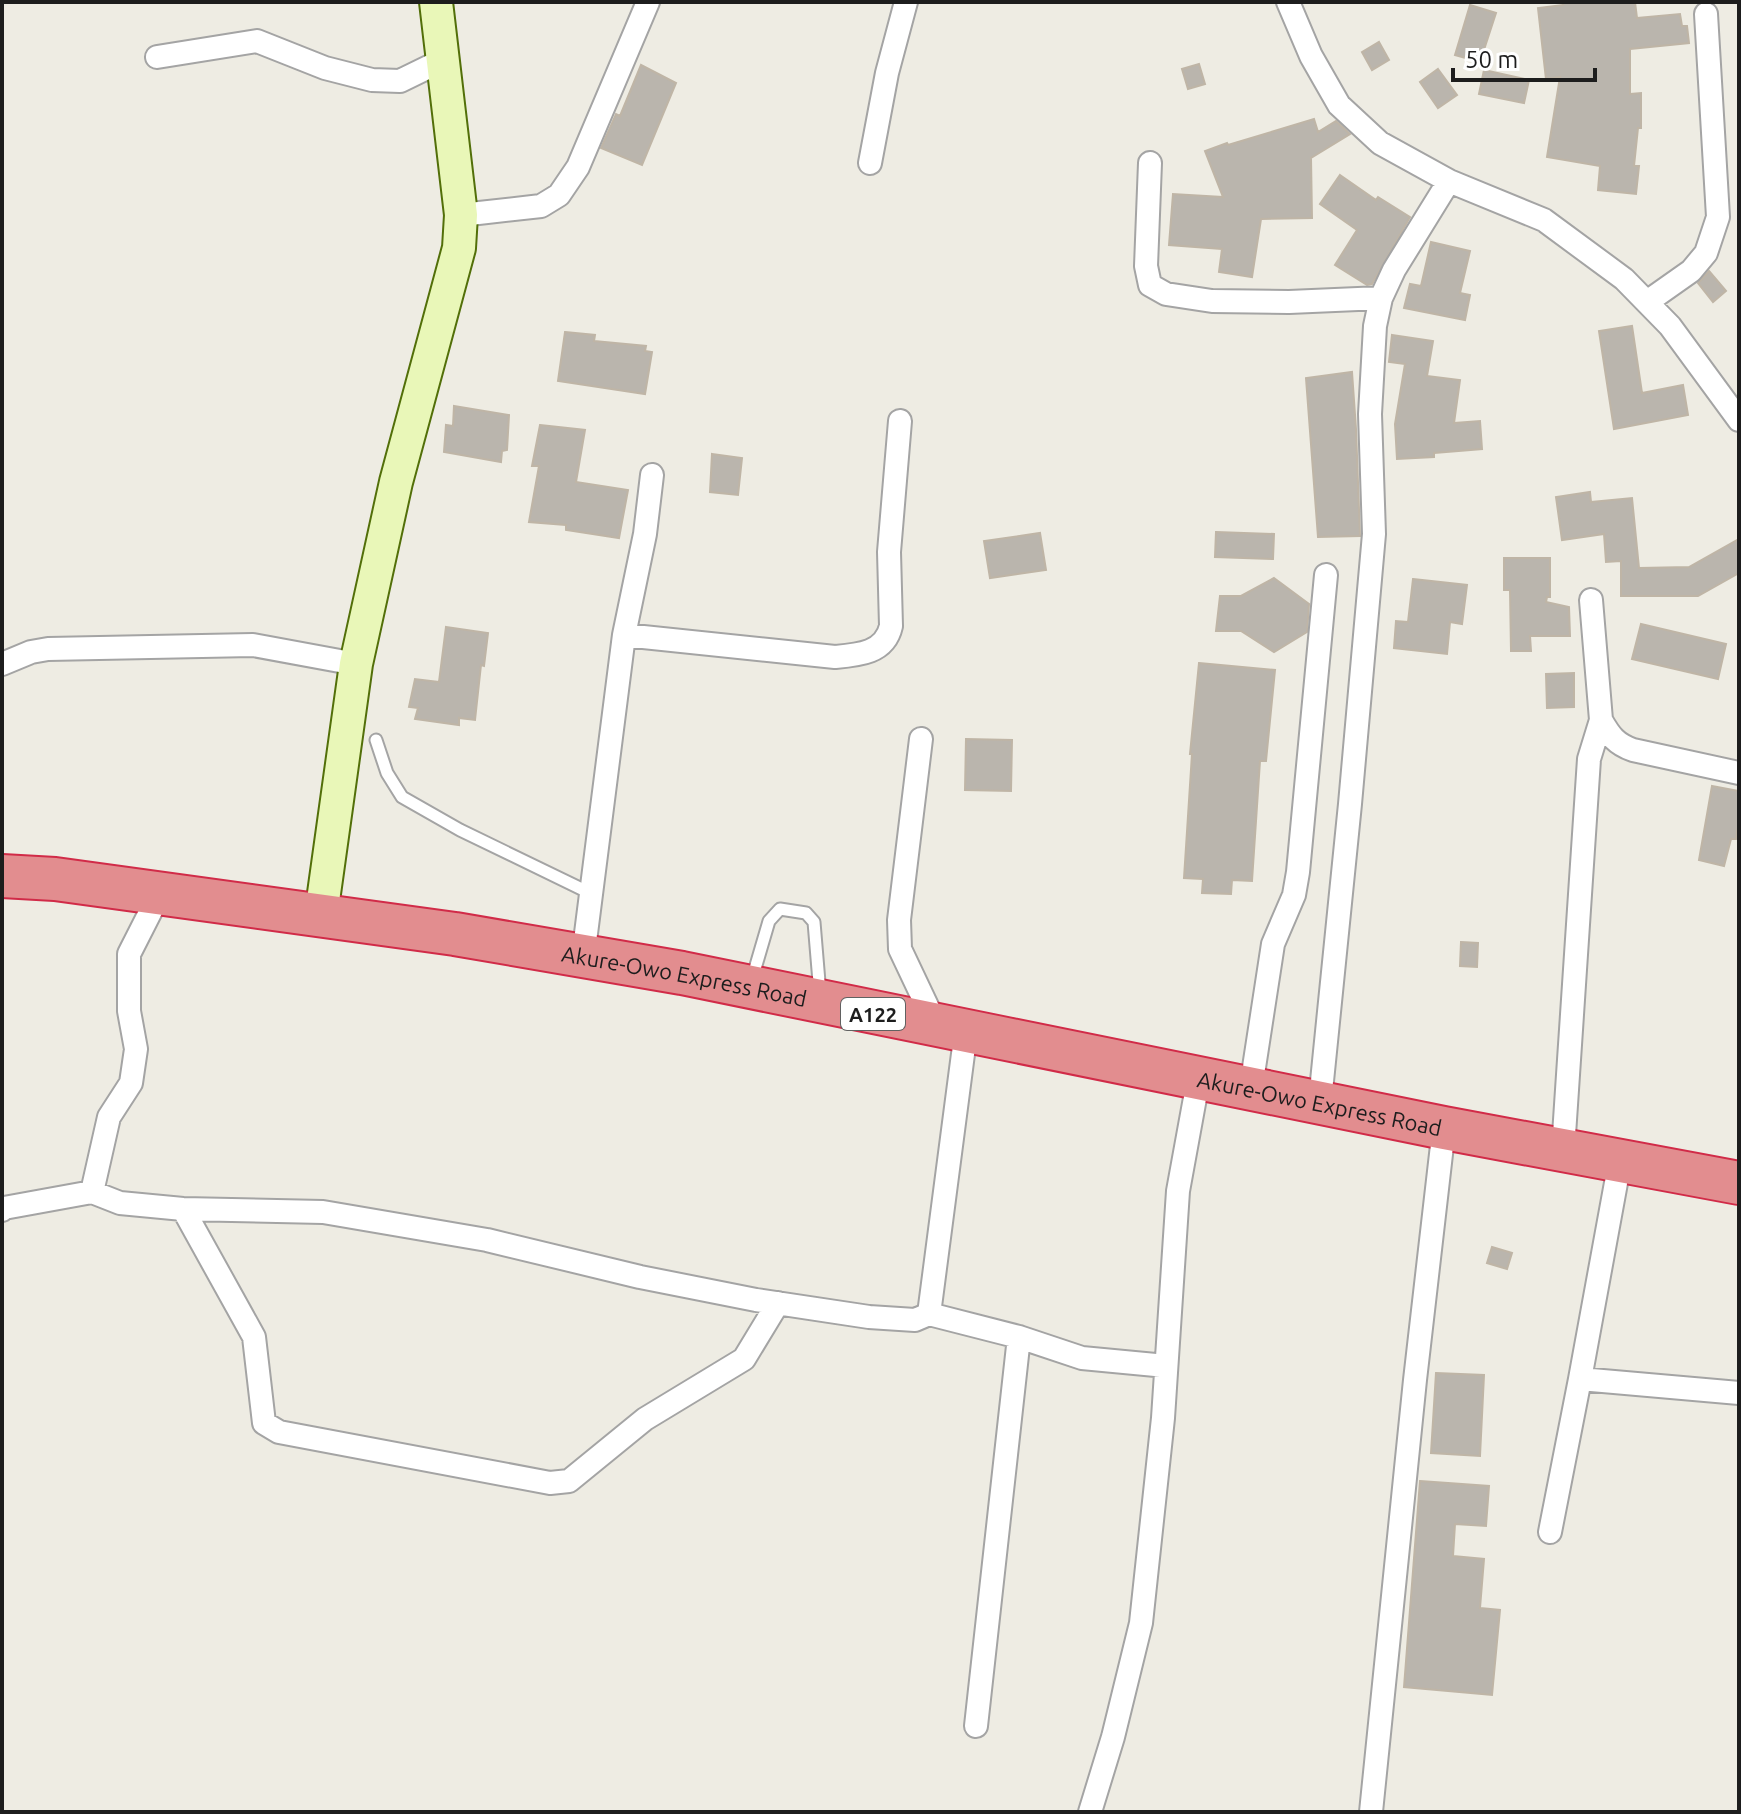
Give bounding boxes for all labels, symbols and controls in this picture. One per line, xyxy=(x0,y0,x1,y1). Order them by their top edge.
scale bar xyxy=(1453,32,1595,82)
text: 50 m xyxy=(1465,46,1518,73)
street label: Akure-Owo Express Road xyxy=(560,940,809,1011)
road number: A122 xyxy=(841,998,905,1030)
street label: Akure-Owo Express Road xyxy=(1195,1066,1444,1140)

